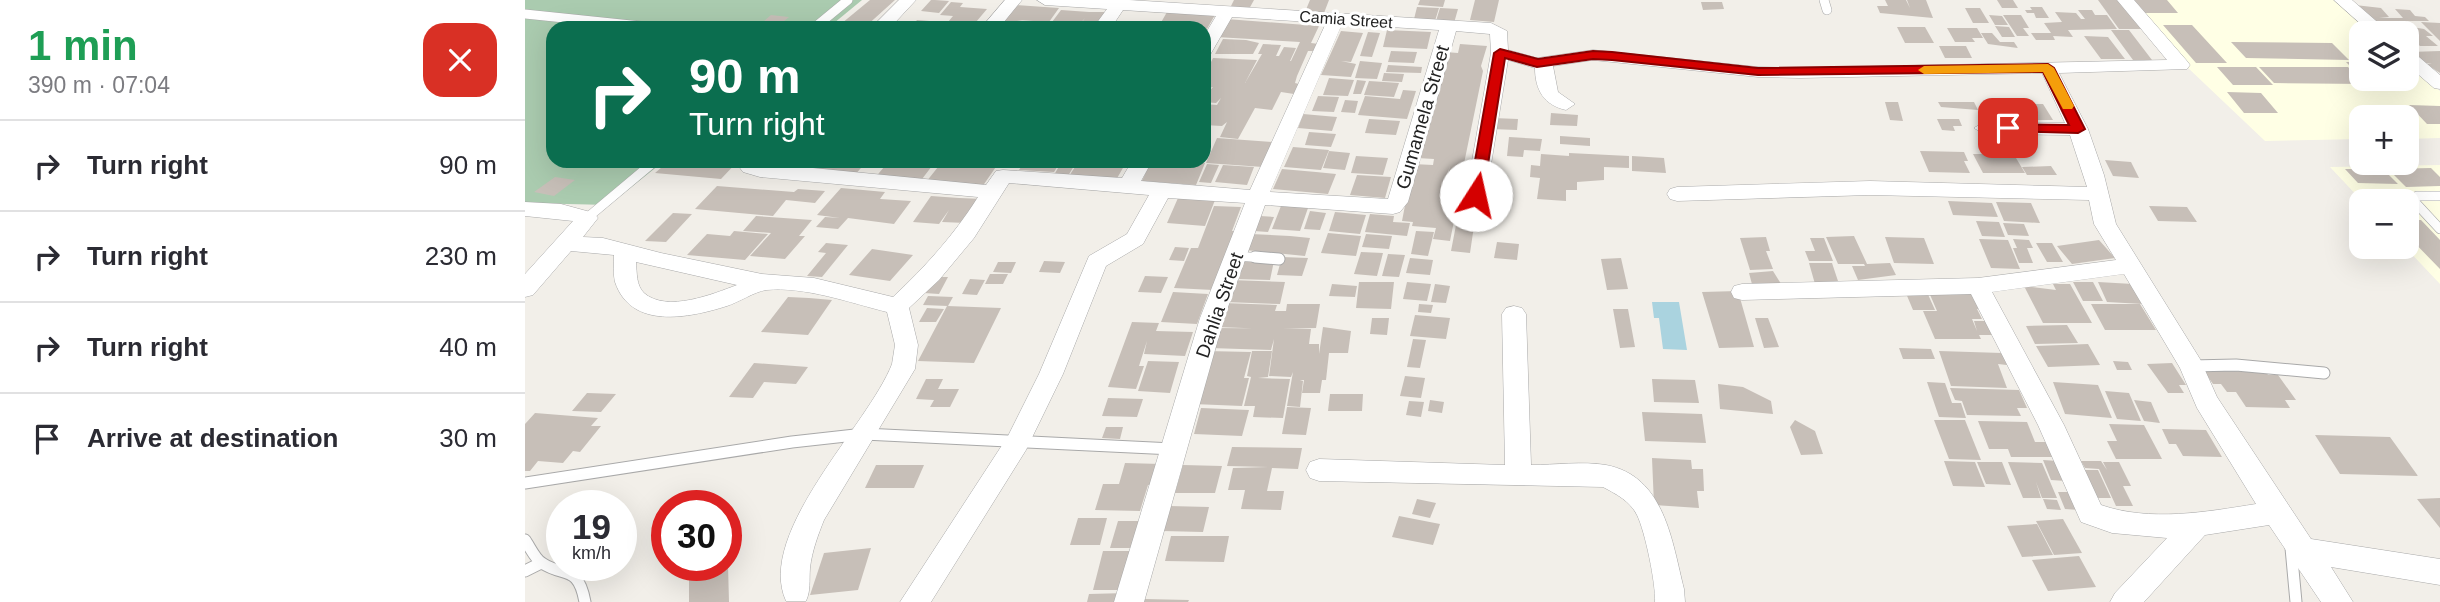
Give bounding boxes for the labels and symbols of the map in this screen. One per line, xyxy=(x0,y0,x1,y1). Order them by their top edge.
street label: Camia Street xyxy=(1299,8,1394,31)
street label: Gumamela Street xyxy=(1392,42,1453,192)
pin xyxy=(1978,98,2038,158)
position arrow xyxy=(1439,158,1513,232)
street label: Dahlia Street xyxy=(1192,249,1248,361)
speed limit sign: 30 xyxy=(651,490,742,581)

